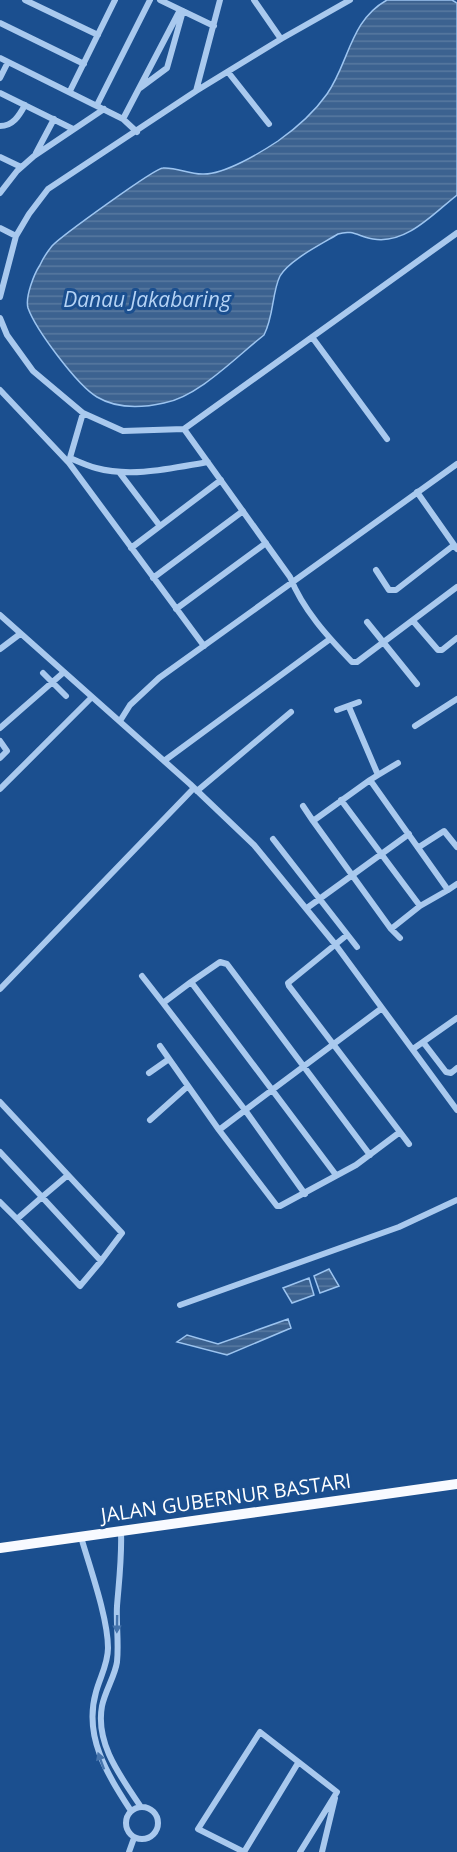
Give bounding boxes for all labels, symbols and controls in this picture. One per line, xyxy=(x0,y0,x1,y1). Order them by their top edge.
water label: Danau Jakabaring xyxy=(63,285,232,313)
street label: JALAN GUBERNUR BASTARI xyxy=(97,1467,353,1529)
one-way arrow xyxy=(112,1614,122,1633)
one-way arrow xyxy=(96,1751,106,1769)

